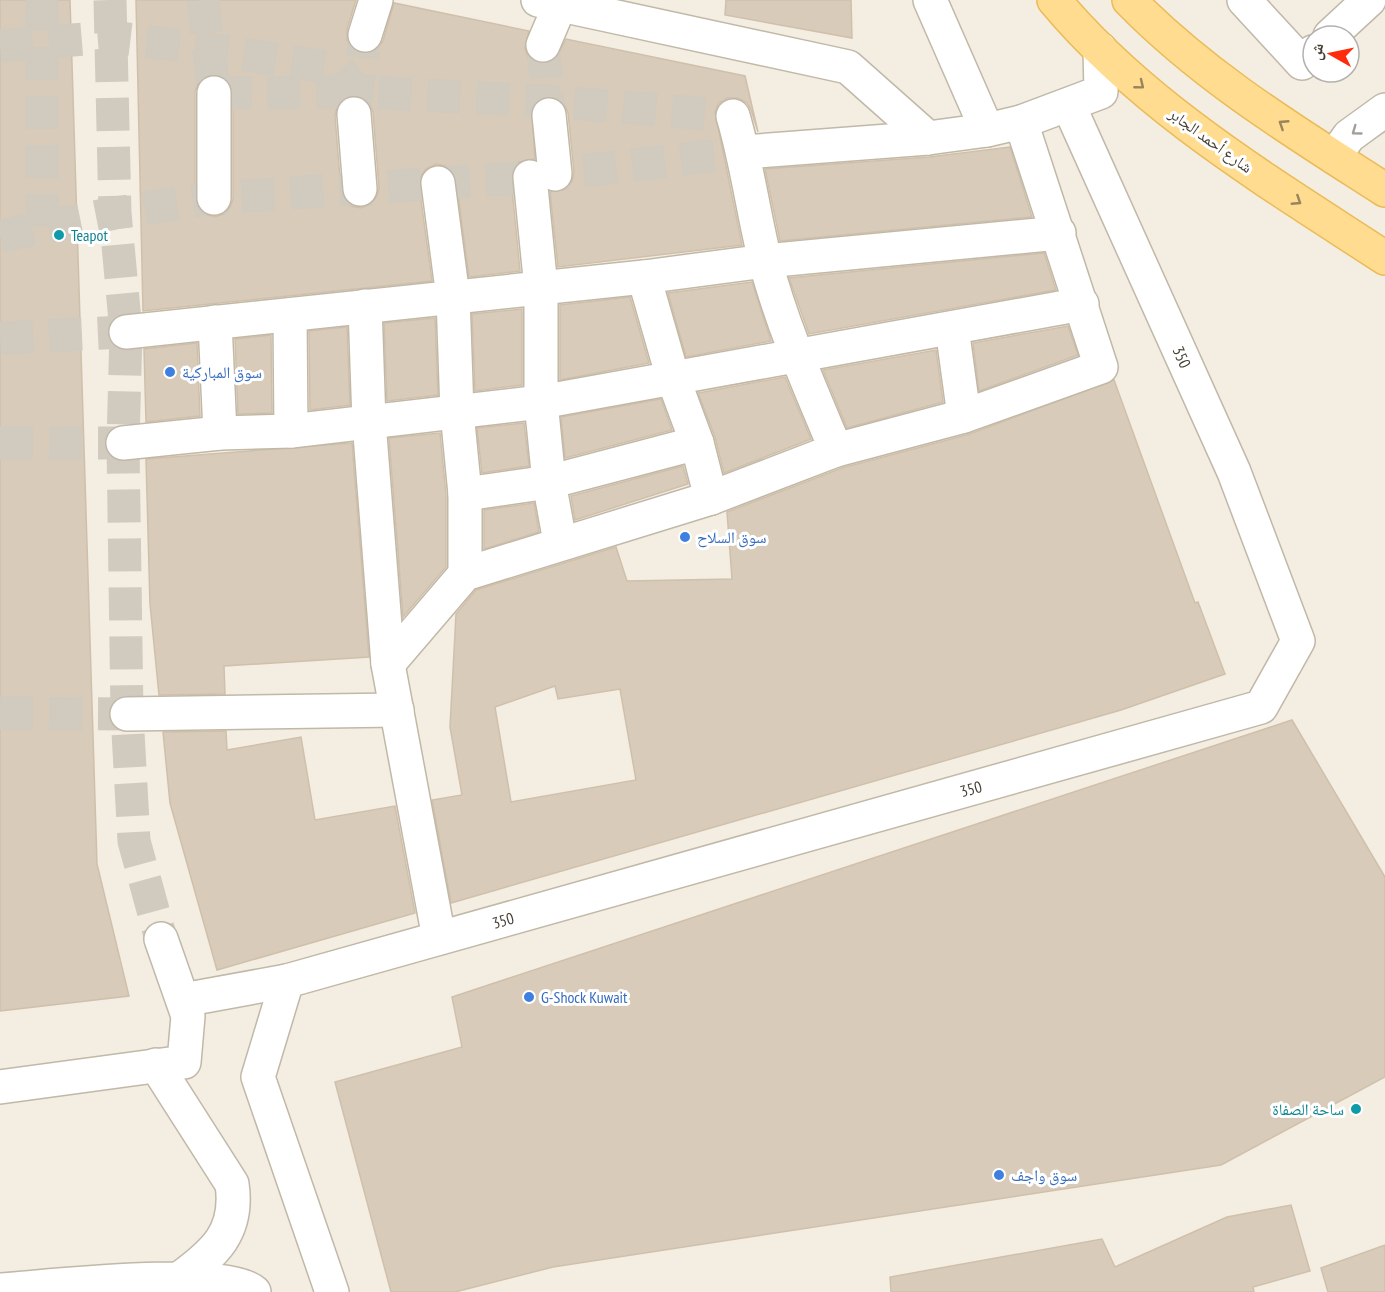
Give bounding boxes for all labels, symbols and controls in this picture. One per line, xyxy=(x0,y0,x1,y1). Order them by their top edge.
north arrow xyxy=(1301,24,1361,84)
text: ش xyxy=(1305,42,1327,62)
one-way arrow xyxy=(1133,78,1144,89)
street label: شارع أحمد الجابر xyxy=(1164,102,1257,178)
one-way arrow xyxy=(1279,120,1289,132)
one-way arrow xyxy=(1352,124,1363,135)
one-way arrow xyxy=(1291,193,1301,205)
place label: Teapot xyxy=(71,225,108,245)
marker: Teapot xyxy=(52,228,66,242)
street label: 350 xyxy=(1168,343,1196,371)
place label: سوق المباركية xyxy=(182,362,262,383)
marker: سوق المباركية xyxy=(163,365,177,379)
place label: سوق السلاح xyxy=(697,527,767,548)
marker: سوق السلاح xyxy=(678,530,692,544)
street label: 350 xyxy=(958,776,984,801)
street label: 350 xyxy=(490,908,516,933)
place label: G-Shock Kuwait xyxy=(541,987,628,1007)
marker: G-Shock Kuwait xyxy=(522,990,536,1004)
place label: ساحة الصفاة xyxy=(1272,1099,1344,1119)
marker: ساحة الصفاة xyxy=(1349,1102,1363,1116)
place label: سوق واجف xyxy=(1011,1165,1077,1186)
marker: سوق واجف xyxy=(992,1168,1006,1182)

